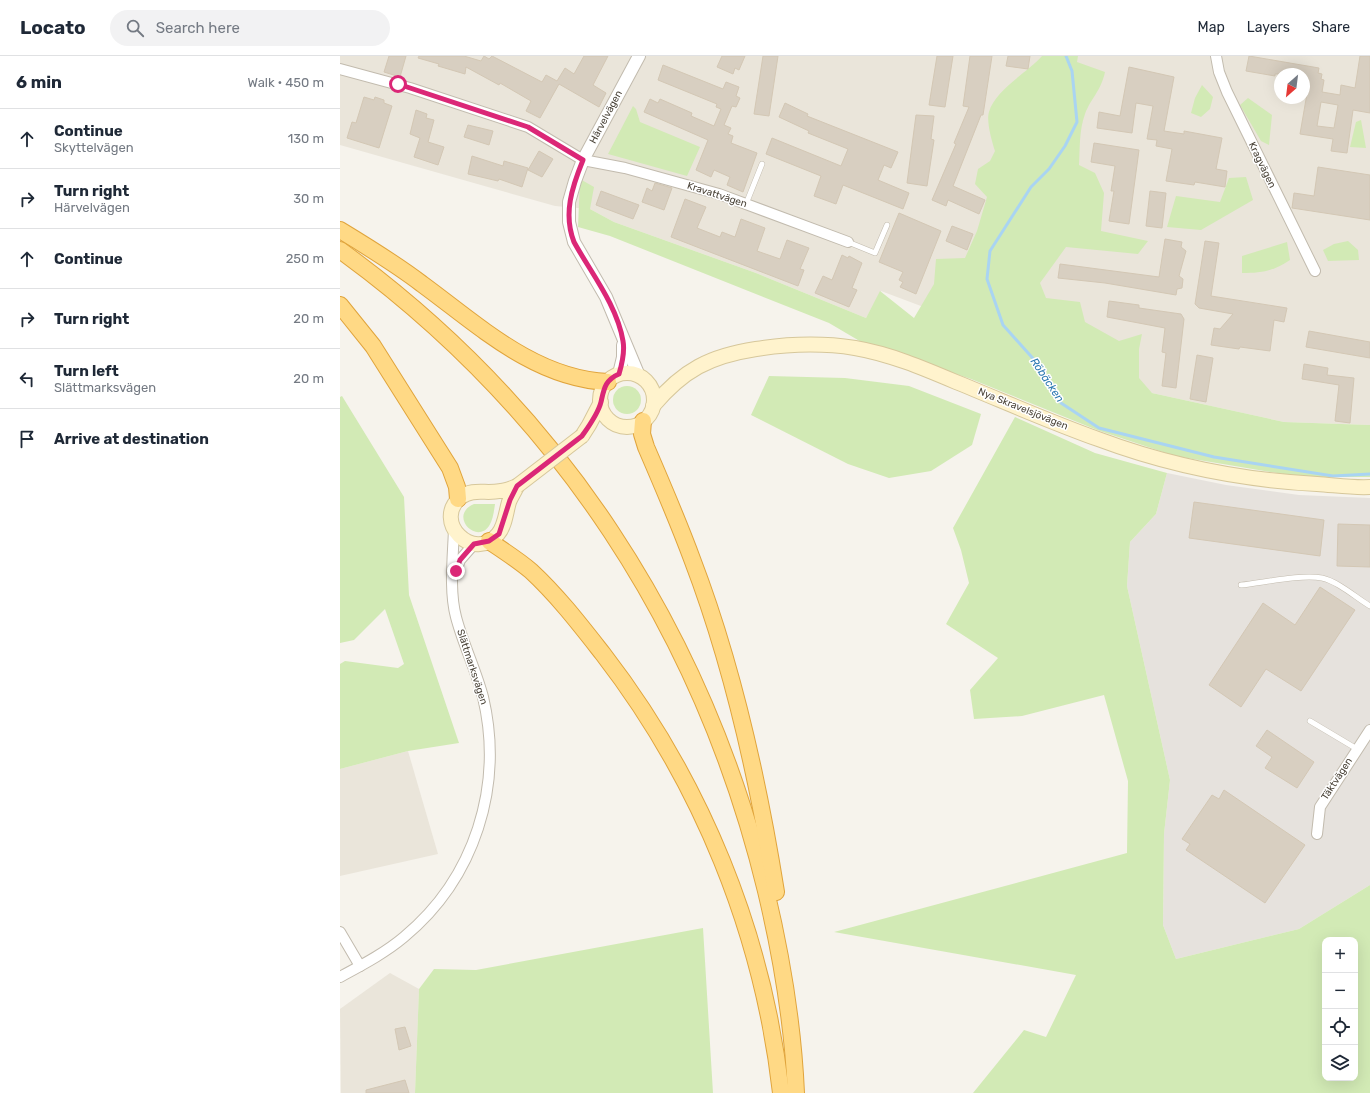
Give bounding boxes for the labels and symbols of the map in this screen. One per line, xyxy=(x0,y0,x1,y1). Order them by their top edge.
north arrow xyxy=(1274,68,1310,104)
route start xyxy=(389,75,407,93)
street label: Härvelvägen xyxy=(587,88,625,146)
street label: Kragvägen xyxy=(1246,140,1278,190)
street label: Kravattvägen xyxy=(686,180,748,210)
water label: Röbäcken xyxy=(1027,355,1067,405)
street label: Nya Skravelsjövägen xyxy=(976,385,1070,433)
route end xyxy=(447,562,465,580)
street label: Slättmarksvägen xyxy=(454,628,490,706)
street label: Täktvägen xyxy=(1319,756,1355,802)

